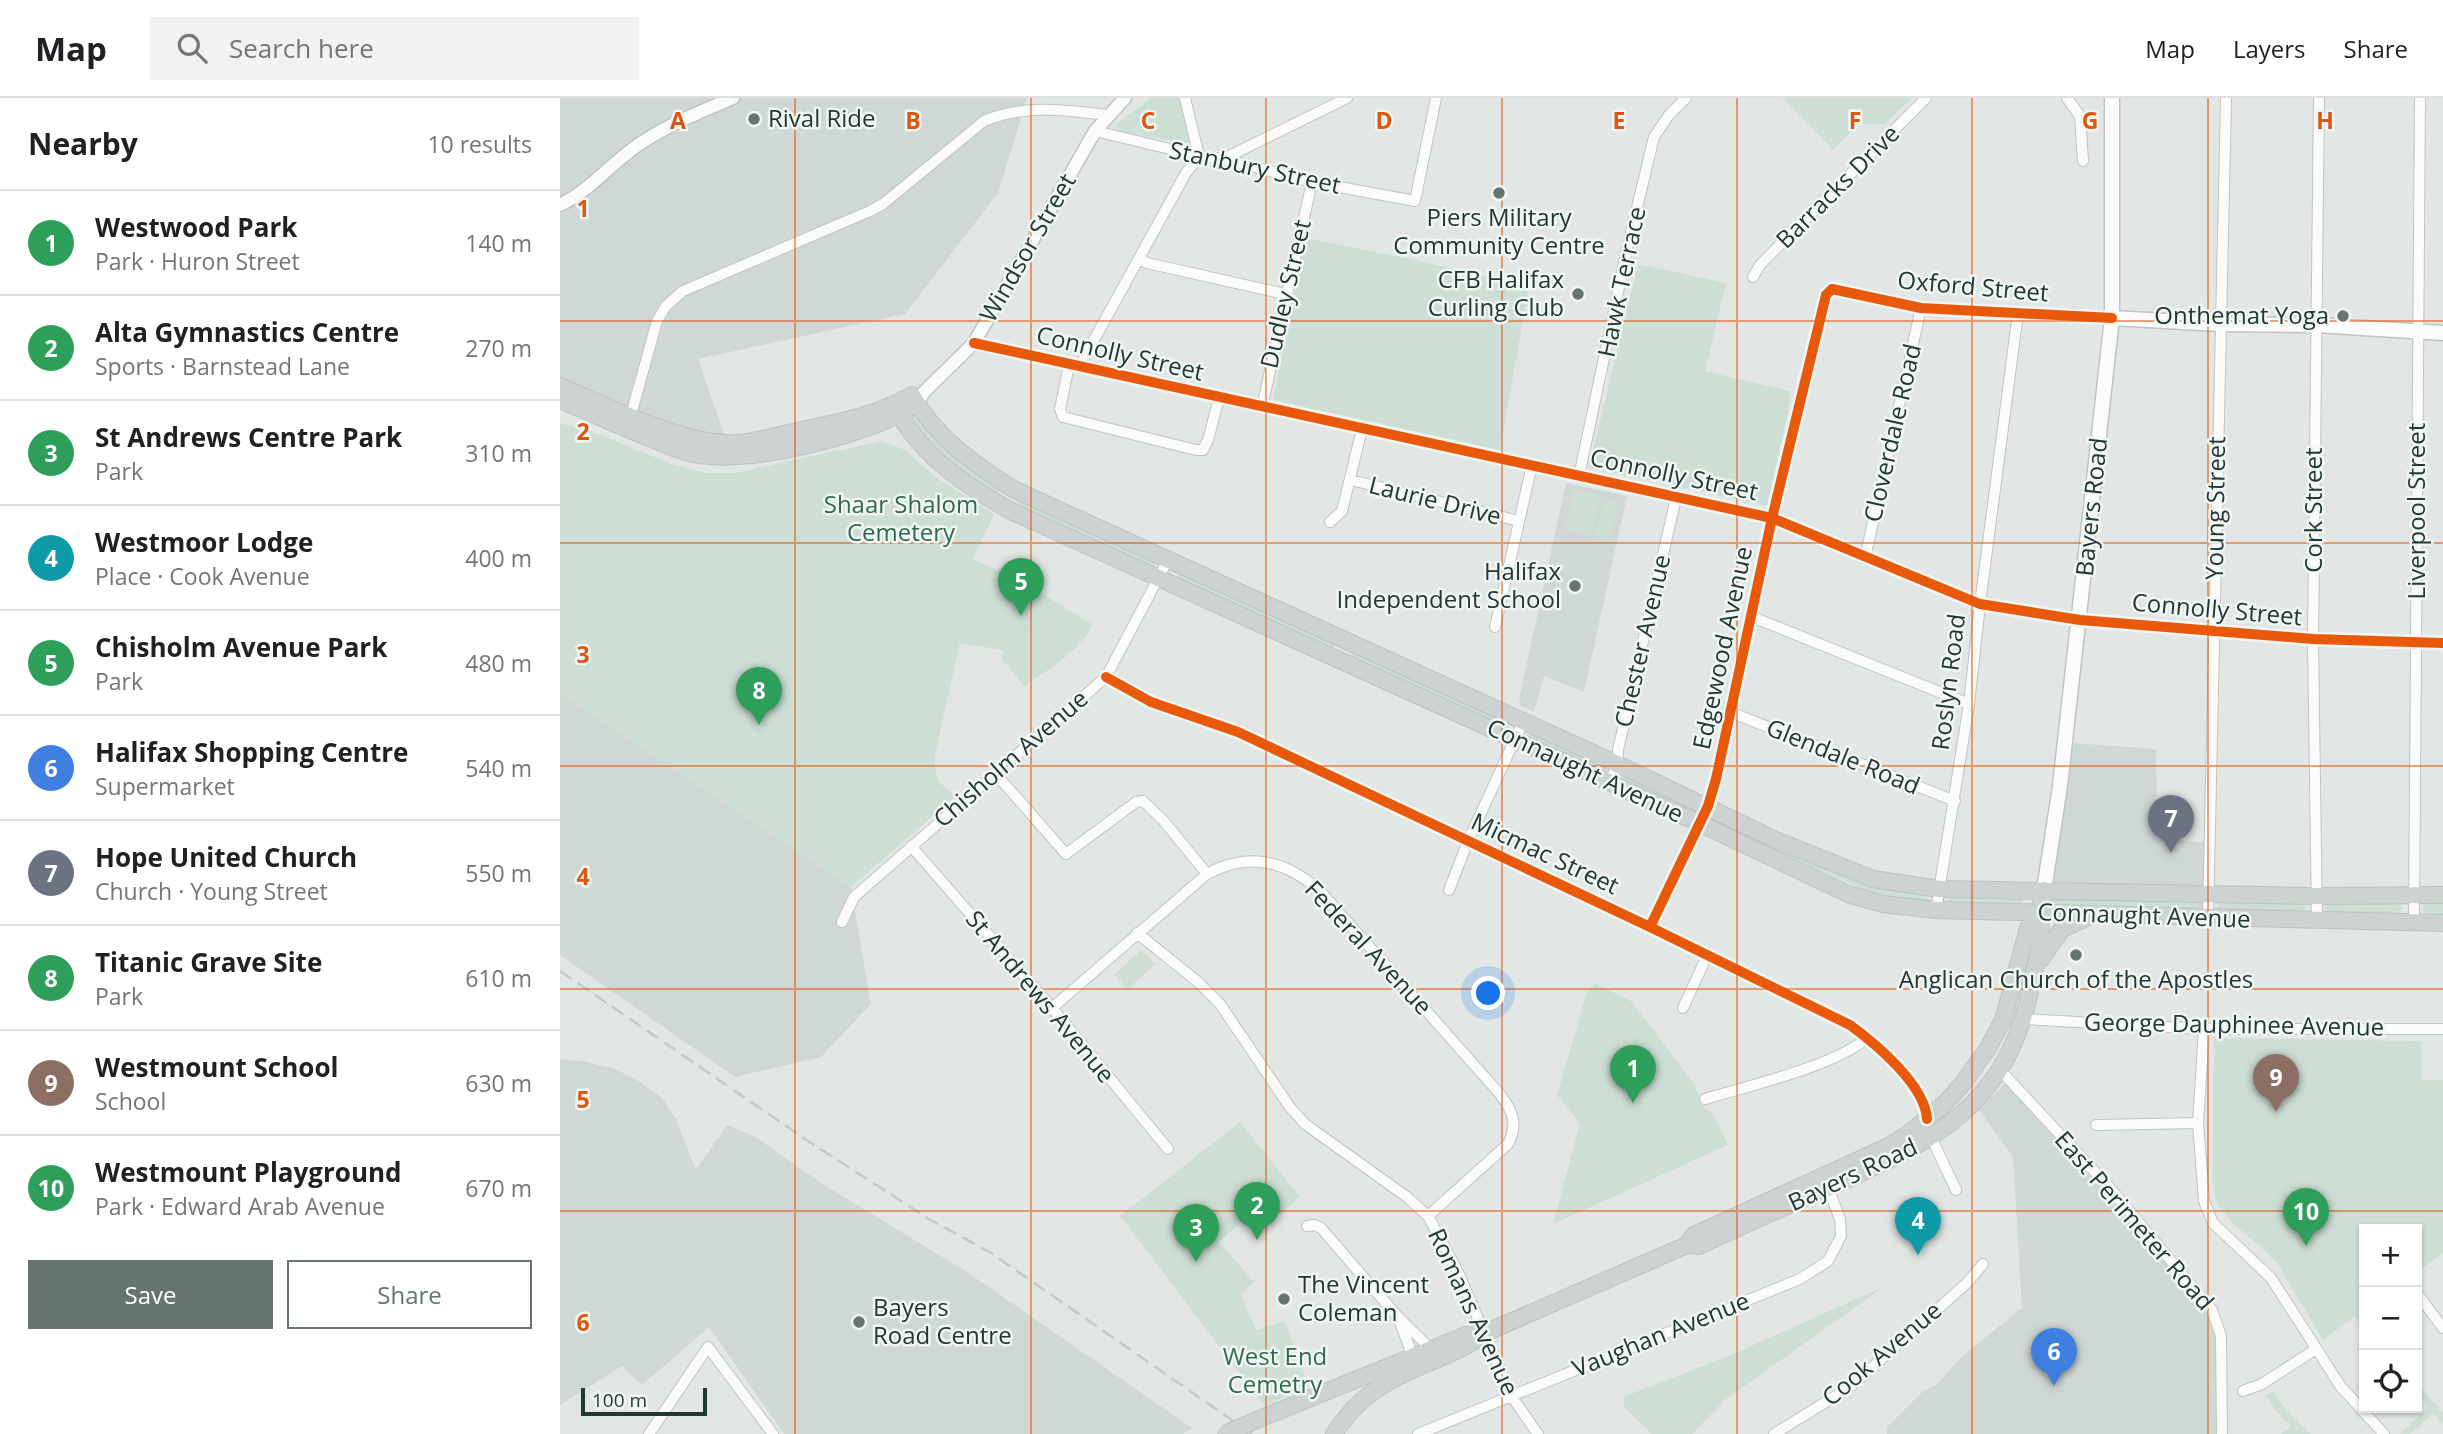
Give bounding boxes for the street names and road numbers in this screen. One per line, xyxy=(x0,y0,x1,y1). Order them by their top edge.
street label: Barracks Drive xyxy=(1768,117,1906,255)
street label: Stanbury Street xyxy=(1167,132,1344,201)
street label: Windsor Street xyxy=(971,167,1083,328)
street label: Hawk Terrace xyxy=(1588,203,1653,360)
street label: Dudley Street xyxy=(1251,216,1318,371)
street label: Oxford Street xyxy=(1896,262,2050,309)
street label: Connolly Street xyxy=(1033,317,1207,388)
street label: Cloverdale Road xyxy=(1855,340,1928,525)
street label: Liverpool Street xyxy=(2399,423,2432,599)
street label: Bayers Road xyxy=(2067,436,2114,578)
street label: Young Street xyxy=(2197,436,2232,580)
street label: Connolly Street xyxy=(1587,440,1761,507)
street label: Cork Street xyxy=(2296,447,2329,573)
street label: Laurie Drive xyxy=(1366,467,1505,532)
street label: Edgewood Avenue xyxy=(1684,543,1759,752)
street label: Chester Avenue xyxy=(1606,551,1677,730)
street label: Connolly Street xyxy=(2131,585,2304,632)
street label: Roslyn Road xyxy=(1923,612,1972,752)
street label: Chisholm Avenue xyxy=(926,682,1094,834)
street label: Connaught Avenue xyxy=(1482,710,1689,830)
street label: Glendale Road xyxy=(1762,710,1925,801)
street label: Micmac Street xyxy=(1466,804,1625,901)
street label: Federal Avenue xyxy=(1298,872,1440,1021)
street label: Connaught Avenue xyxy=(2037,894,2251,935)
street label: St Andrews Avenue xyxy=(959,903,1123,1089)
street label: George Dauphinee Avenue xyxy=(2084,1004,2384,1043)
street label: East Perimeter Road xyxy=(2048,1123,2222,1317)
street label: Bayers Road xyxy=(1782,1129,1922,1218)
street label: Romans Avenue xyxy=(1421,1222,1528,1400)
street label: Vaughan Avenue xyxy=(1567,1283,1754,1384)
street label: Cook Avenue xyxy=(1814,1293,1948,1413)

